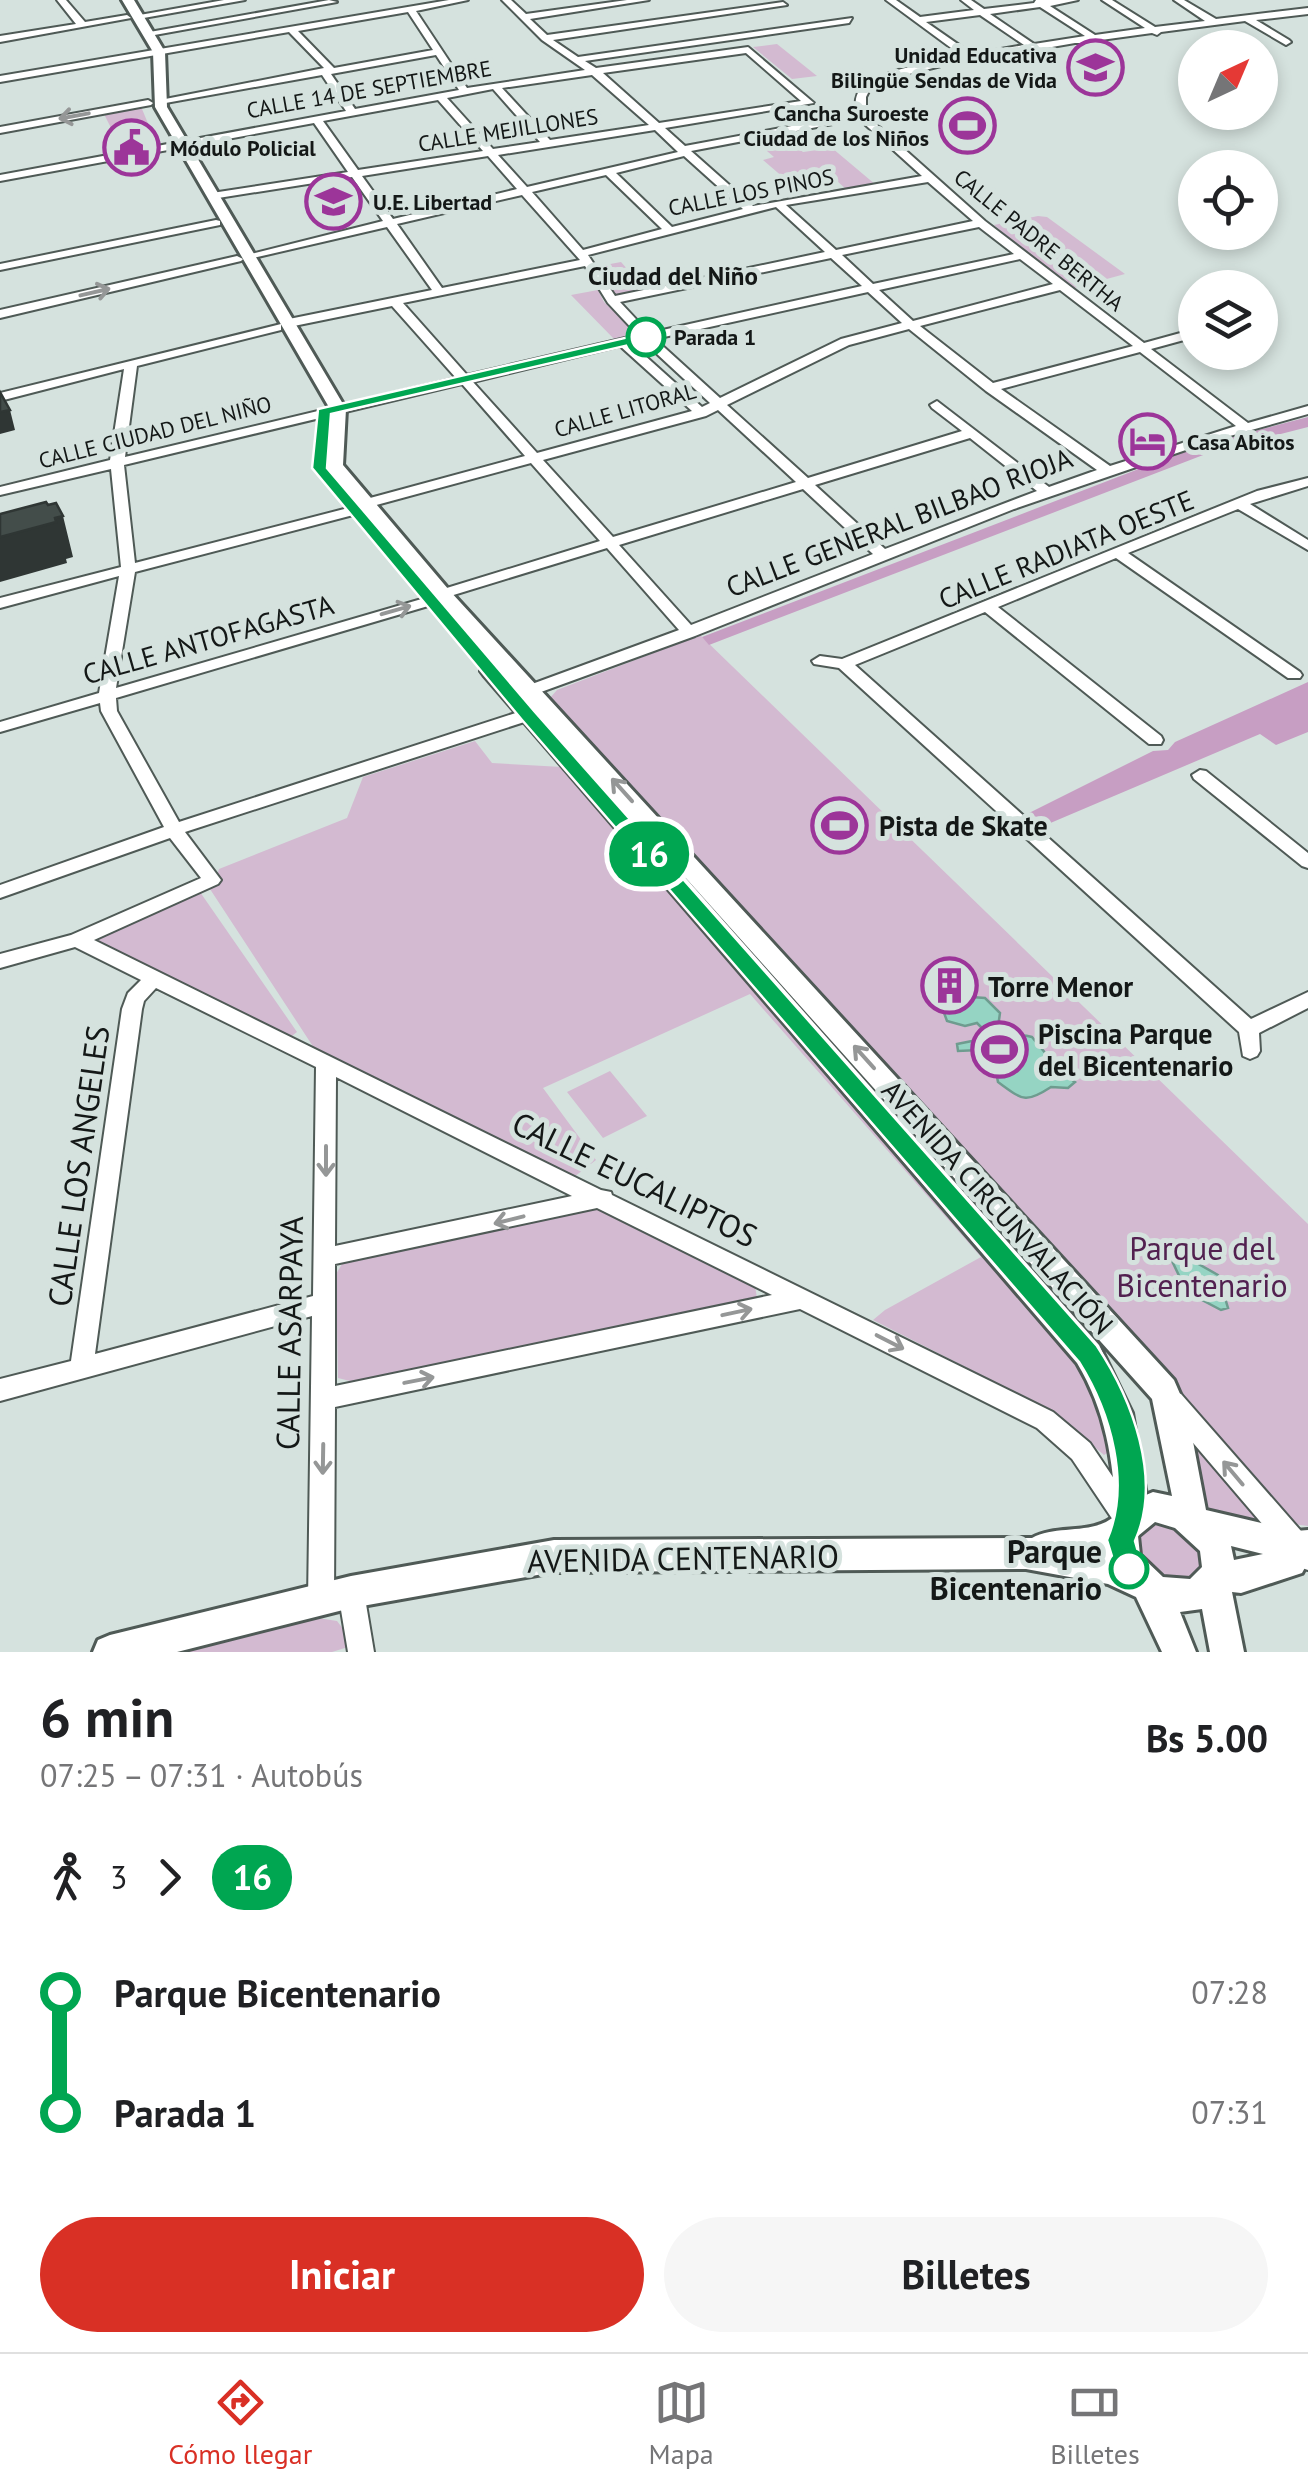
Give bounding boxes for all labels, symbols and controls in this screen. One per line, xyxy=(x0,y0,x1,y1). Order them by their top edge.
north arrow xyxy=(1178,30,1278,130)
map controls xyxy=(1178,30,1278,370)
school or university icon: Unidad Educativa Bilingüe Sendas de Vida xyxy=(1066,38,1126,98)
place label: Unidad Educativa Bilingüe Sendas de Vida xyxy=(831,41,1057,94)
street label: CALLE 14 DE SEPTIEMBRE xyxy=(244,54,494,124)
sports icon: Cancha Suroeste Ciudad de los Niños xyxy=(938,96,998,156)
place label: Cancha Suroeste Ciudad de los Niños xyxy=(744,99,929,152)
street label: CALLE MEJILLONES xyxy=(416,102,600,158)
one-way arrow xyxy=(59,108,91,127)
public building icon: Módulo Policial xyxy=(101,118,161,178)
place label: Módulo Policial xyxy=(170,134,316,162)
button: locate xyxy=(1178,150,1278,250)
street label: CALLE LOS PINOS xyxy=(666,162,836,222)
street label: CALLE PADRE BERTHA xyxy=(948,163,1130,317)
school or university icon: U.E. Libertad xyxy=(304,172,364,232)
place label: U.E. Libertad xyxy=(373,188,492,216)
district label: Ciudad del Niño xyxy=(588,260,758,292)
button: layers xyxy=(1178,270,1278,370)
one-way arrow xyxy=(78,282,110,300)
marker: Parada 1 xyxy=(627,318,665,356)
place label: Parada 1 xyxy=(674,323,756,351)
street label: CALLE LITORAL xyxy=(551,376,699,444)
street label: CALLE CIUDAD DEL NIÑO xyxy=(36,389,274,475)
hotel icon: Casa Abitos xyxy=(1118,412,1178,472)
place label: Casa Abitos xyxy=(1187,428,1295,456)
street label: CALLE GENERAL BILBAO RIOJA xyxy=(720,439,1078,605)
street label: CALLE RADIATA OESTE xyxy=(933,481,1199,617)
street label: CALLE ANTOFAGASTA xyxy=(78,585,338,693)
one-way arrow xyxy=(379,600,411,619)
one-way arrow xyxy=(611,778,634,803)
sports icon: Pista de Skate xyxy=(810,795,870,855)
place label: Pista de Skate xyxy=(879,807,1048,844)
line badge: 16 xyxy=(604,822,694,886)
text: 16 xyxy=(629,831,669,877)
building icon: Torre Menor xyxy=(919,956,979,1016)
place label: Torre Menor xyxy=(988,968,1133,1005)
place label: Piscina Parque del Bicentenario xyxy=(1038,1015,1233,1084)
sports icon: Piscina Parque del Bicentenario xyxy=(969,1019,1029,1079)
street label: CALLE LOS ANGELES xyxy=(37,1023,119,1309)
one-way arrow xyxy=(852,1045,875,1070)
street label: AVENIDA CIRCUNVALACIÓN xyxy=(874,1072,1122,1342)
street label: CALLE EUCALIPTOS xyxy=(506,1102,764,1256)
one-way arrow xyxy=(316,1144,336,1177)
one-way arrow xyxy=(494,1212,526,1230)
street label: CALLE ASARPAYA xyxy=(266,1215,312,1450)
park label: Parque del Bicentenario xyxy=(1116,1227,1288,1306)
one-way arrow xyxy=(720,1302,752,1320)
one-way arrow xyxy=(875,1333,904,1352)
one-way arrow xyxy=(402,1369,434,1388)
one-way arrow xyxy=(313,1443,332,1475)
one-way arrow xyxy=(1222,1460,1244,1486)
place label: Parque Bicentenario xyxy=(930,1530,1102,1609)
street label: AVENIDA CENTENARIO xyxy=(527,1534,839,1582)
marker: Parque Bicentenario xyxy=(1110,1550,1148,1588)
text: 6 min xyxy=(40,1681,174,1752)
text: Bs 5.00 xyxy=(1146,1713,1268,1762)
text: 07:25 – 07:31 · Autobús xyxy=(40,1754,363,1796)
icon: walk xyxy=(40,1850,95,1905)
icon: forward xyxy=(142,1850,197,1905)
text: 16 xyxy=(232,1854,272,1900)
text: 3 xyxy=(110,1856,127,1898)
text: Parque Bicentenario xyxy=(114,1968,441,2017)
text: 07:28 xyxy=(1191,1971,1268,2013)
text: Parada 1 xyxy=(114,2088,256,2137)
text: 07:31 xyxy=(1191,2091,1268,2133)
button: Iniciar xyxy=(40,2217,644,2332)
button: Billetes xyxy=(664,2217,1268,2332)
tab: Cómo llegar xyxy=(168,2375,312,2472)
tab: Mapa xyxy=(649,2375,714,2472)
tab: Billetes xyxy=(1050,2375,1140,2472)

